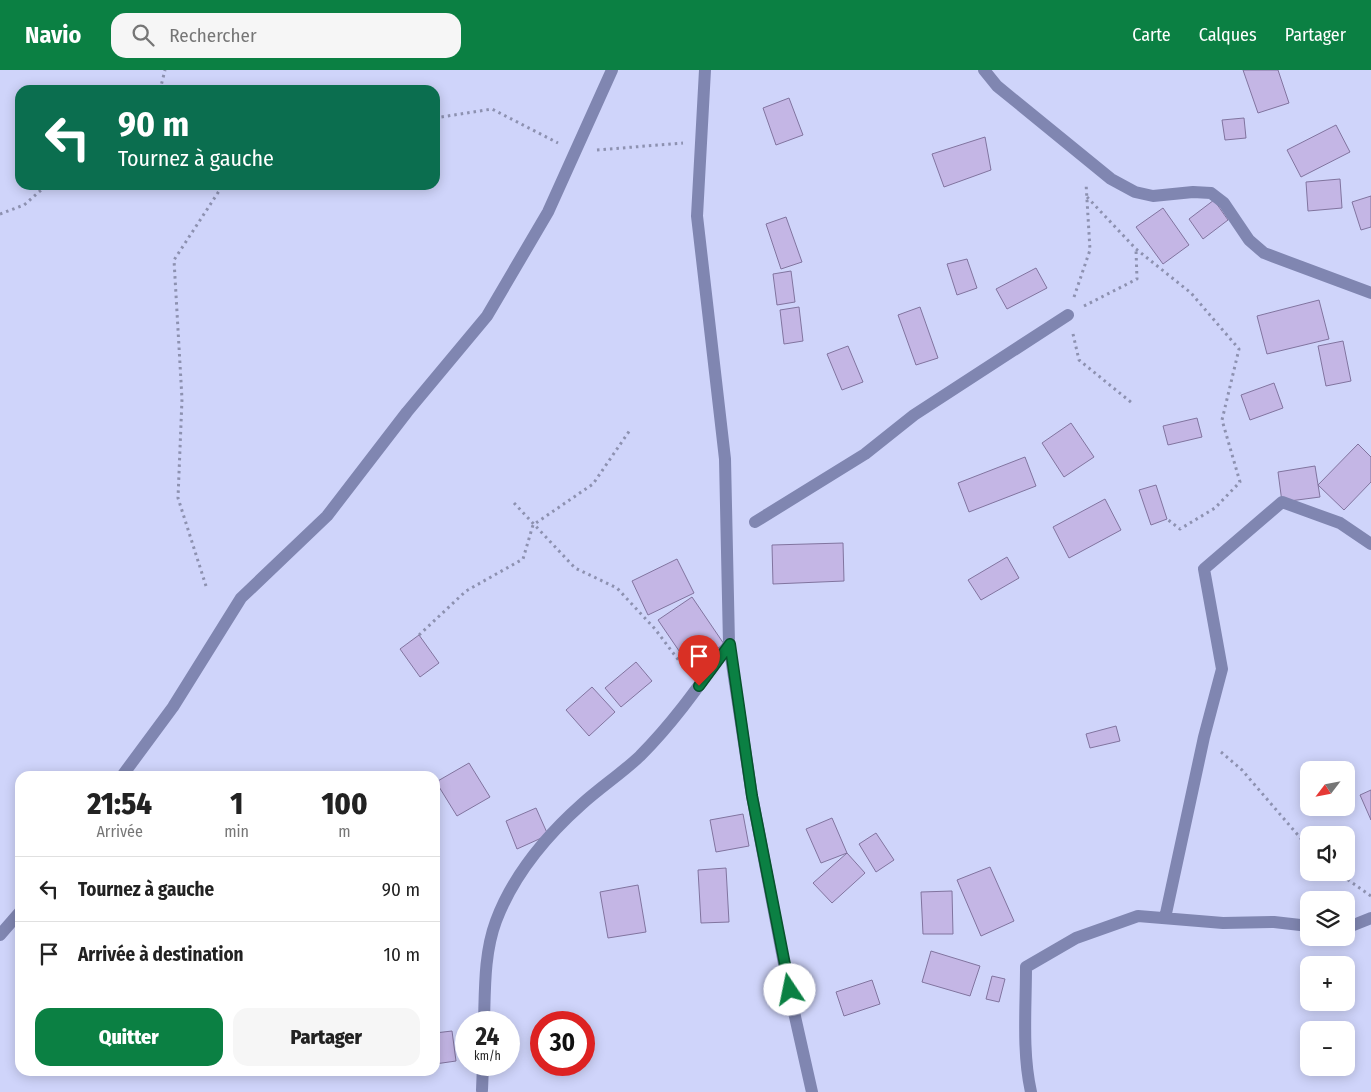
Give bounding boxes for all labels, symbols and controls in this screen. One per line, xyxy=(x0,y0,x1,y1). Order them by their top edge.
search box xyxy=(111,13,461,58)
text: Navio xyxy=(25,21,81,49)
icon: search xyxy=(129,21,157,49)
text: Rechercher xyxy=(169,24,257,47)
text: Carte xyxy=(1132,24,1171,46)
text: Calques xyxy=(1199,24,1257,46)
text: Partager xyxy=(1285,24,1346,46)
text: 90 m xyxy=(118,103,189,145)
icon: left xyxy=(35,105,100,170)
text: Tournez à gauche xyxy=(118,145,274,172)
pin xyxy=(678,635,720,686)
icon: arrive xyxy=(685,642,713,670)
north arrow xyxy=(1300,761,1355,816)
map controls xyxy=(1300,761,1355,1076)
text: 21:54 xyxy=(87,786,152,822)
text: 1 xyxy=(230,786,243,822)
text: 100 xyxy=(321,786,368,822)
text: Arrivée xyxy=(96,822,143,841)
text: min xyxy=(224,822,249,841)
text: m xyxy=(338,822,351,841)
button: sound xyxy=(1300,826,1355,881)
icon: left xyxy=(35,875,63,903)
text: Tournez à gauche xyxy=(78,878,214,901)
text: 90 m xyxy=(382,878,420,901)
button: layers xyxy=(1300,891,1355,946)
icon: arrive xyxy=(35,940,63,968)
text: Arrivée à destination xyxy=(78,943,244,966)
text: 10 m xyxy=(384,943,420,966)
button: + xyxy=(1300,956,1355,1011)
position arrow xyxy=(763,963,815,1015)
button: Quitter xyxy=(35,1008,223,1066)
button: Partager xyxy=(233,1008,420,1066)
speed limit sign: 30 xyxy=(530,1011,595,1076)
button: − xyxy=(1300,1021,1355,1076)
text: 24 xyxy=(476,1022,499,1052)
text: km/h xyxy=(474,1049,501,1063)

